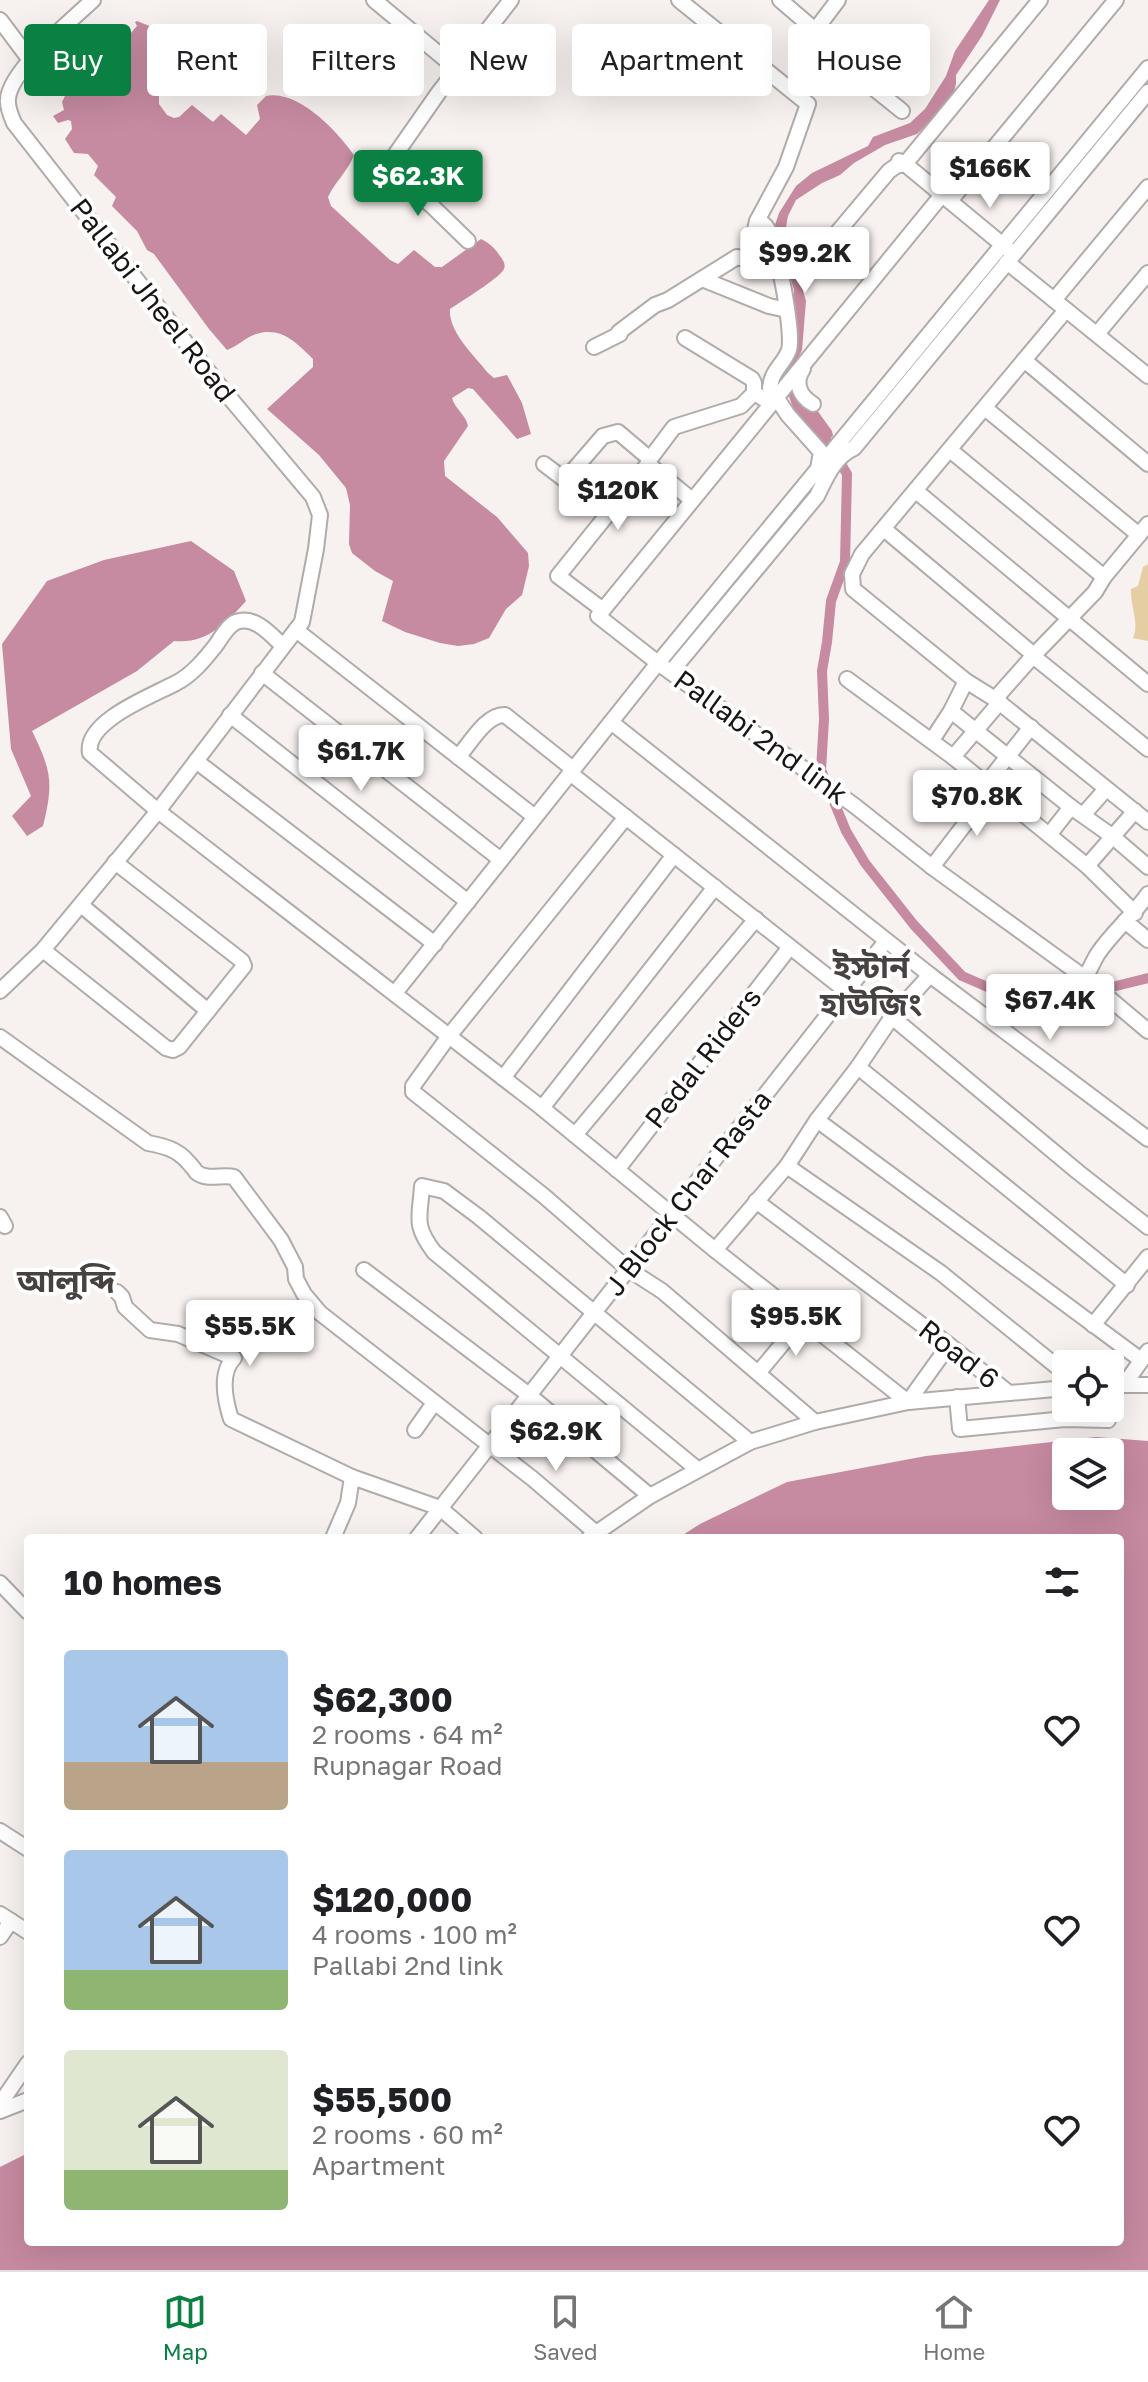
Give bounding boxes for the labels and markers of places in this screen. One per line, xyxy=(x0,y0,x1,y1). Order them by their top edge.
pin: $166K xyxy=(934,142,1046,210)
pin: $62.3K xyxy=(353,150,483,218)
pin: $99.2K xyxy=(740,227,870,295)
pin: $120K xyxy=(562,464,674,532)
pin: $61.7K xyxy=(296,725,426,793)
pin: $70.8K xyxy=(912,770,1042,838)
pin: $67.4K xyxy=(985,974,1115,1042)
pin: $95.5K xyxy=(731,1290,861,1358)
pin: $55.5K xyxy=(185,1300,315,1368)
pin: $62.9K xyxy=(491,1405,621,1473)

